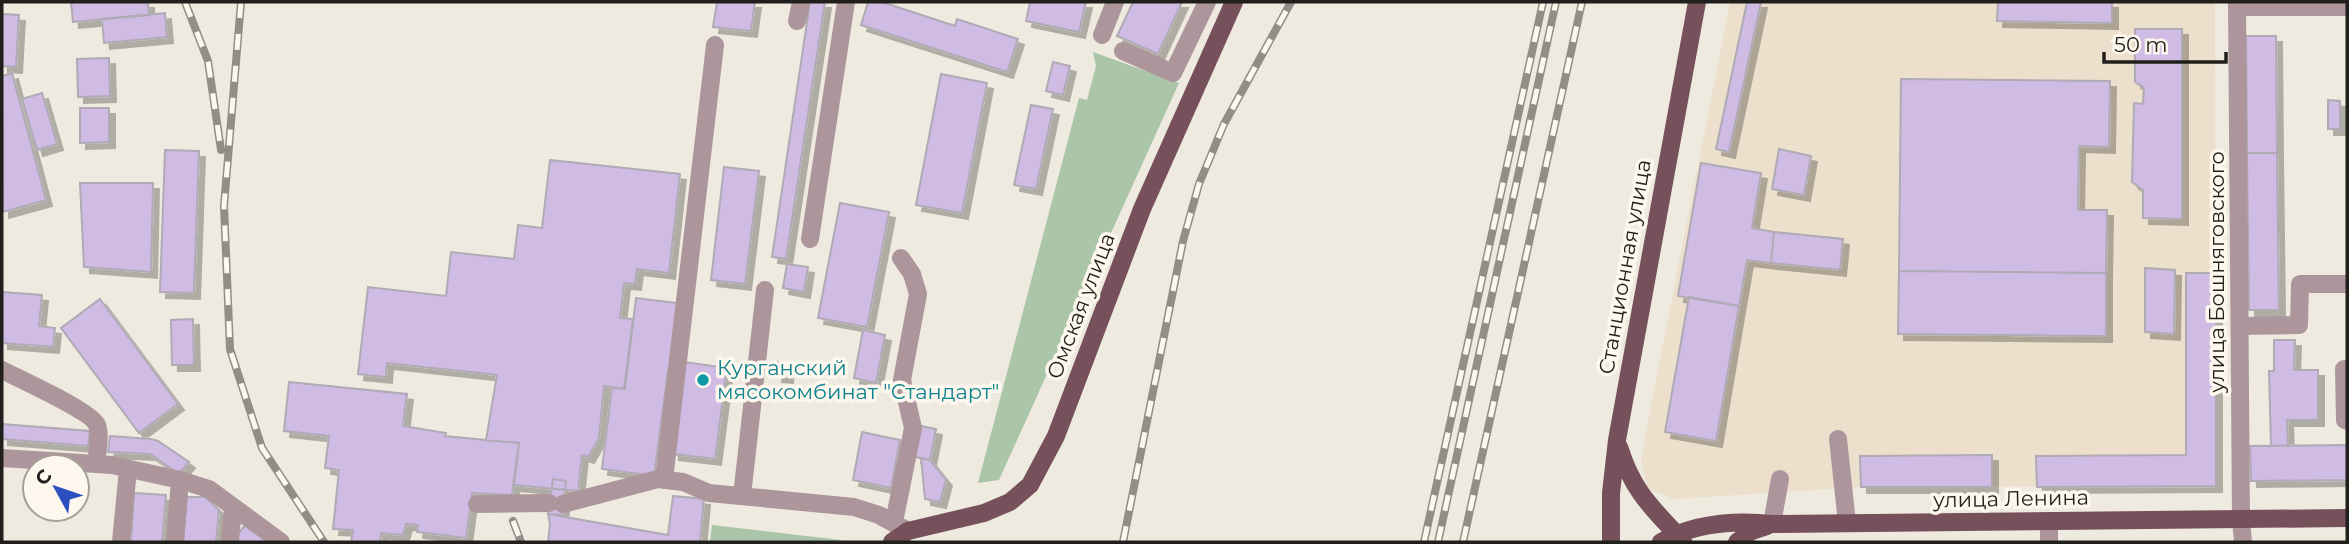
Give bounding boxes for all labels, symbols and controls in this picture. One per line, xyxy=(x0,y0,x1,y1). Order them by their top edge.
scale bar xyxy=(2104,21,2226,65)
text: 50 m xyxy=(2114,32,2168,57)
street label: улица Бошняговского xyxy=(2204,151,2229,394)
street label: Станционная улица xyxy=(1593,158,1656,376)
street label: Омская улица xyxy=(1041,229,1120,382)
place label: Курганский мясокомбинат "Стандарт" xyxy=(717,355,999,404)
marker: Курганский мясокомбинат "Стандарт" xyxy=(695,372,711,388)
north arrow xyxy=(21,453,91,523)
text: С xyxy=(30,465,57,490)
street label: улица Ленина xyxy=(1932,485,2089,512)

